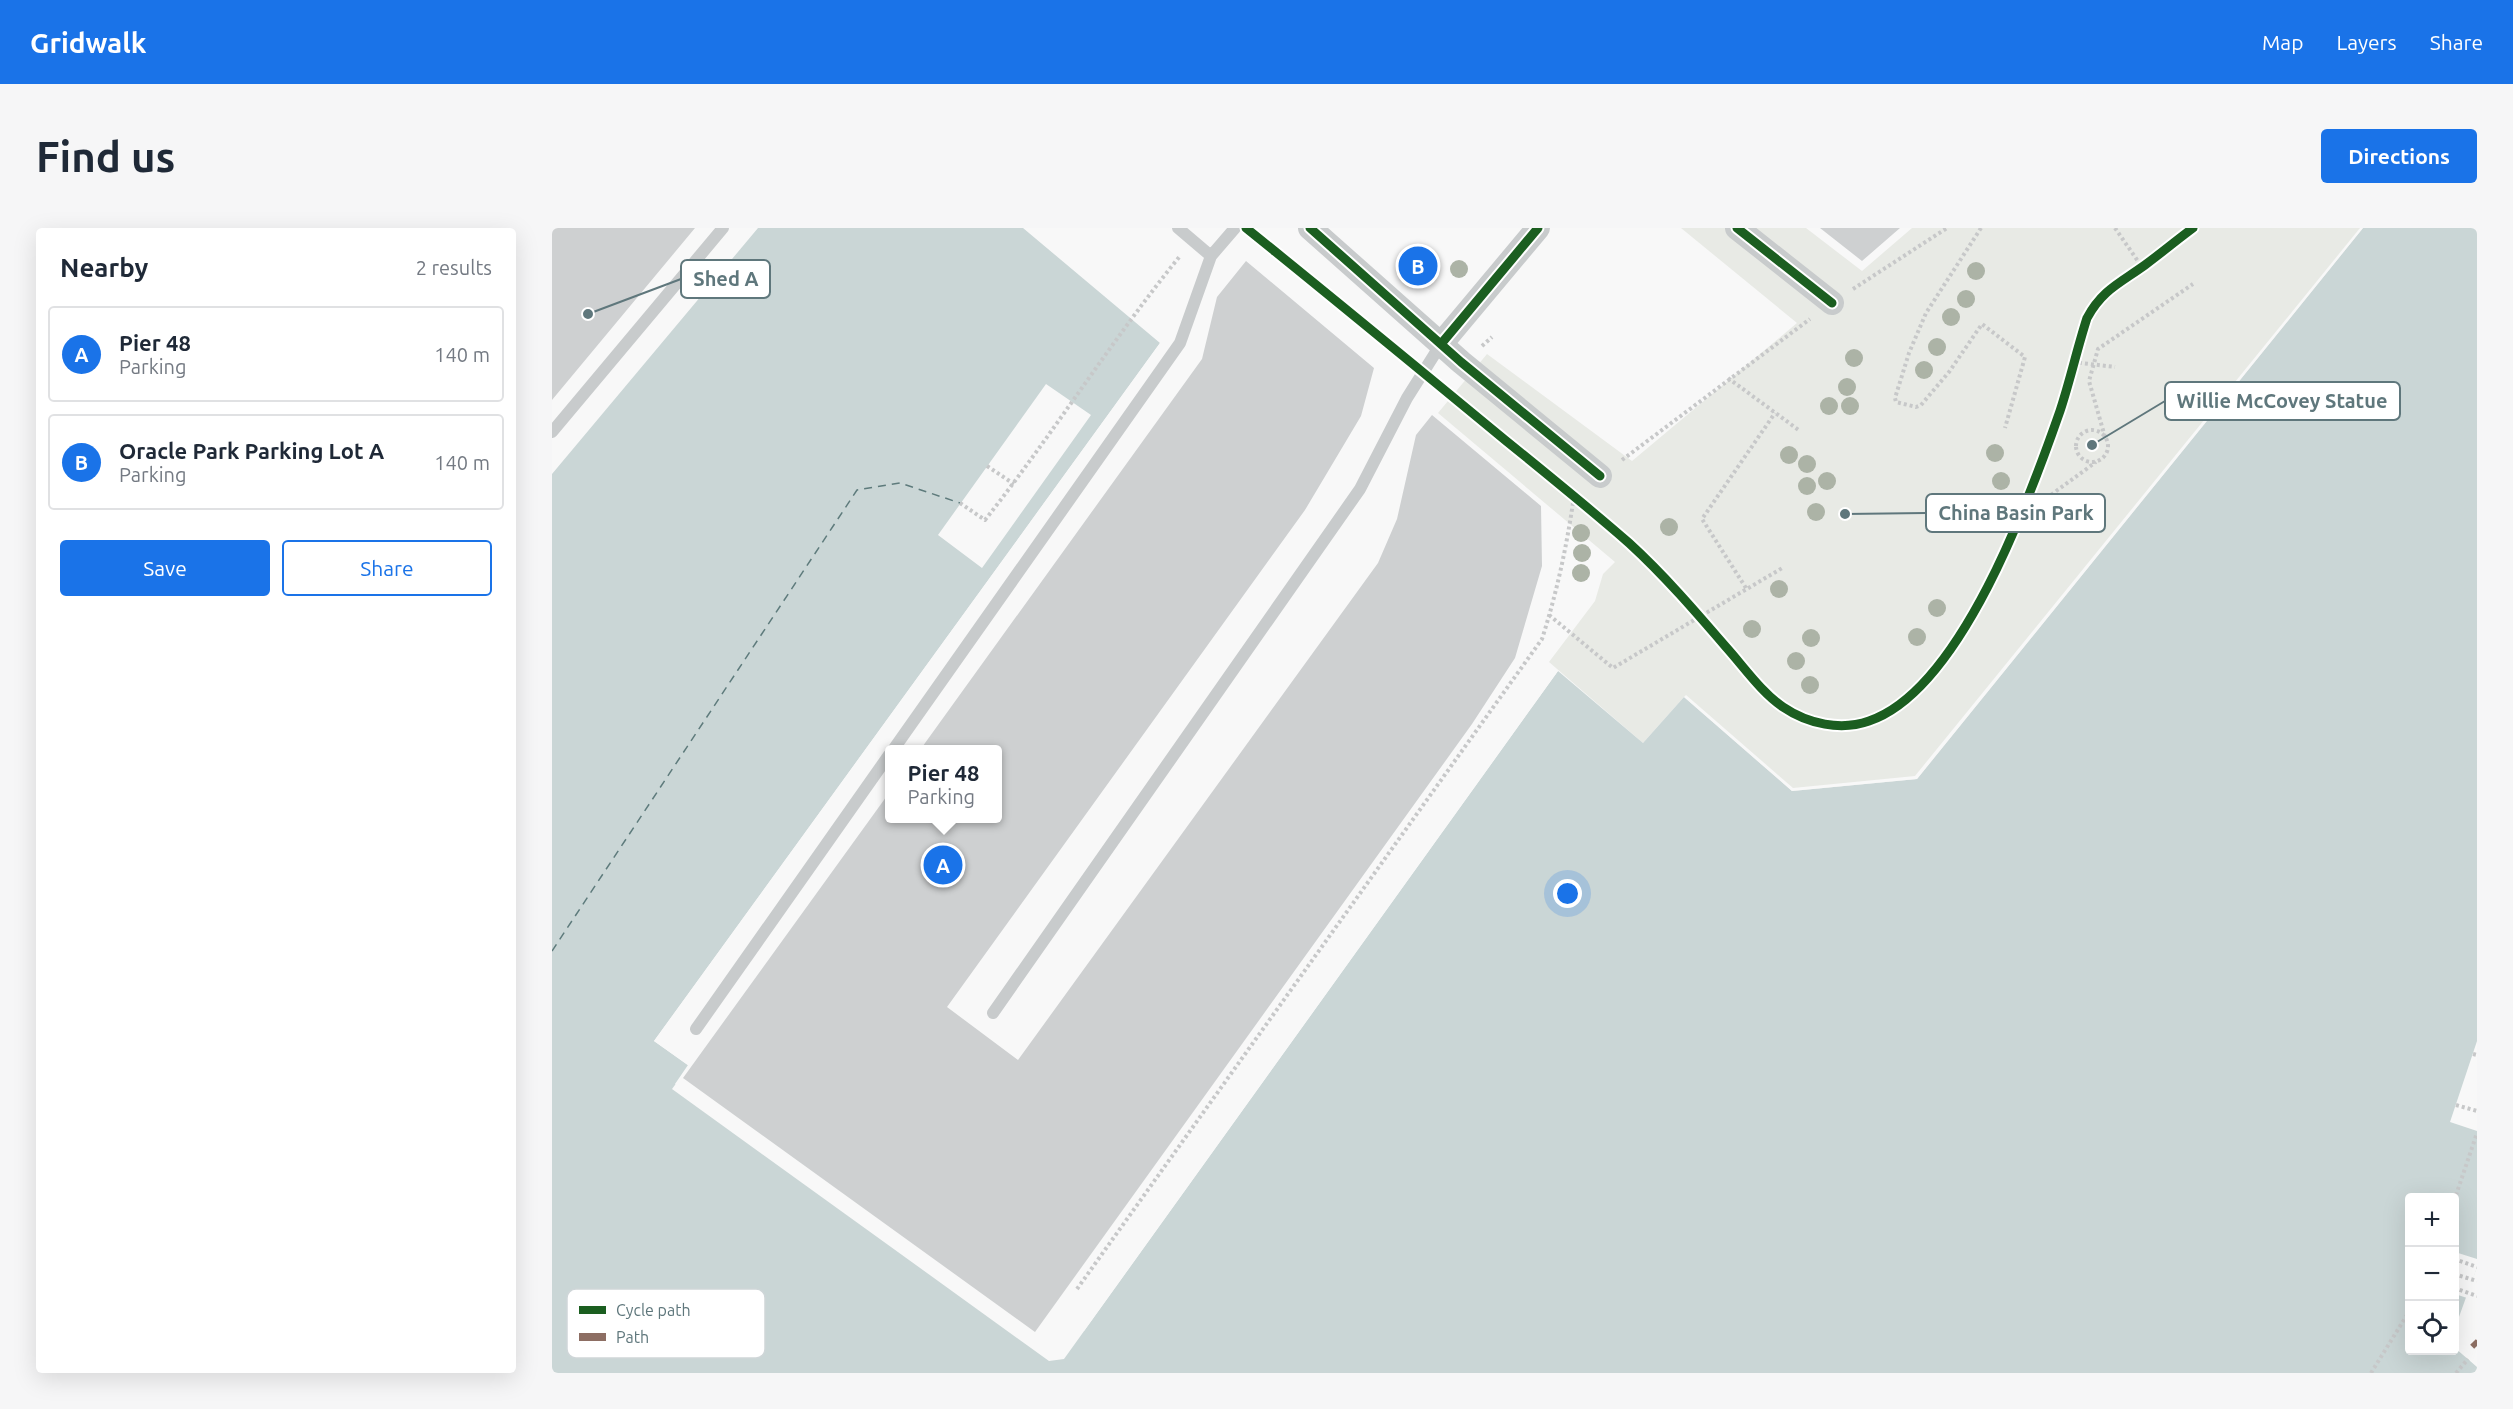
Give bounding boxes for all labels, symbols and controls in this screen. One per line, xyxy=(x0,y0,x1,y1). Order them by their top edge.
text: Gridwalk xyxy=(30,27,147,58)
text: Map xyxy=(2262,30,2303,54)
text: Layers xyxy=(2336,30,2397,54)
text: Share xyxy=(2430,30,2483,54)
button: Directions xyxy=(2321,129,2477,183)
text: Find us xyxy=(36,133,175,180)
pin: B xyxy=(1398,243,1438,288)
text: Nearby xyxy=(60,253,148,282)
text: 2 results xyxy=(416,256,492,279)
callout: Shed A xyxy=(681,260,770,298)
text: Shed A xyxy=(693,267,759,290)
text: Pier 48 xyxy=(119,330,191,355)
text: A xyxy=(74,343,89,366)
text: 140 m xyxy=(434,343,490,366)
text: Parking xyxy=(119,355,187,378)
callout: Willie McCovey Statue xyxy=(2165,382,2400,420)
text: Willie McCovey Statue xyxy=(2177,389,2387,412)
text: Oracle Park Parking Lot A xyxy=(119,438,384,463)
text: B xyxy=(75,451,88,474)
text: 140 m xyxy=(434,451,490,474)
text: Parking xyxy=(119,463,187,486)
callout: China Basin Park xyxy=(1926,494,2105,532)
text: China Basin Park xyxy=(1938,501,2094,524)
button: Save xyxy=(60,540,270,596)
button: Share xyxy=(282,540,492,596)
popup xyxy=(885,745,1002,823)
text: Pier 48 xyxy=(908,760,979,785)
text: Parking xyxy=(908,785,975,808)
pin: A xyxy=(924,842,962,888)
your location xyxy=(1553,879,1582,908)
map controls xyxy=(2405,1193,2459,1355)
button: + xyxy=(2405,1193,2459,1247)
button: − xyxy=(2405,1247,2459,1301)
legend xyxy=(567,1289,765,1358)
text: Cycle path xyxy=(616,1301,691,1319)
button: locate xyxy=(2405,1301,2459,1355)
text: Path xyxy=(616,1328,649,1346)

